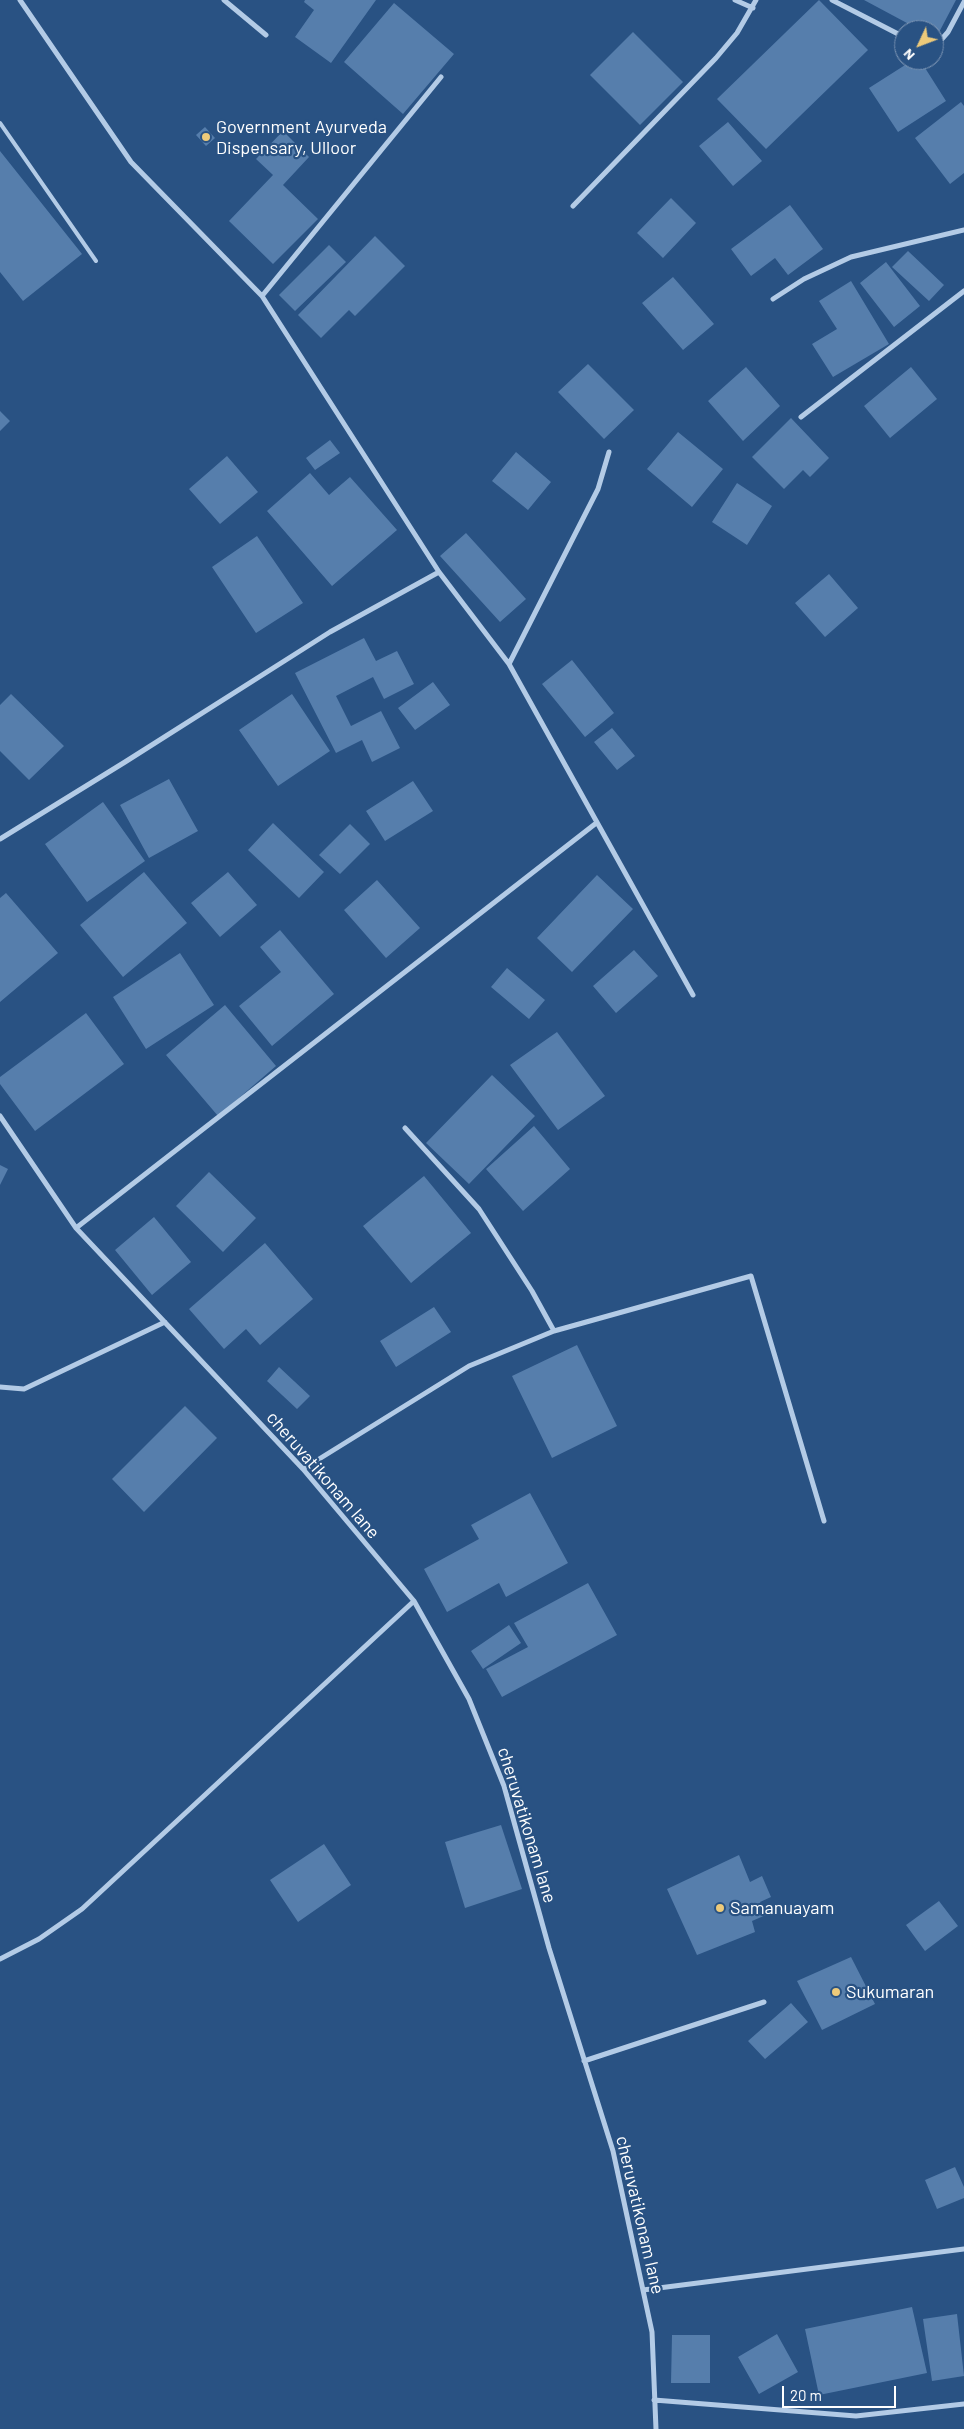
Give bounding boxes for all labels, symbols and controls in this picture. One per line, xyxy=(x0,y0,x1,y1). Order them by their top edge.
north arrow xyxy=(894,20,944,70)
text: N xyxy=(899,46,918,64)
place label: Government Ayurveda Dispensary, Ulloor xyxy=(216,116,387,158)
marker: Government Ayurveda Dispensary, Ulloor xyxy=(200,131,212,143)
street label: cheruvatikonam lane xyxy=(262,1407,384,1543)
street label: cheruvatikonam lane xyxy=(493,1745,561,1905)
place label: Samanuayam xyxy=(730,1897,834,1919)
marker: Samanuayam xyxy=(714,1902,726,1914)
place label: Sukumaran xyxy=(846,1981,934,2003)
marker: Sukumaran xyxy=(830,1986,842,1998)
street label: cheruvatikonam lane xyxy=(611,2134,669,2296)
scale bar xyxy=(784,2376,898,2408)
text: 20 m xyxy=(790,2386,822,2404)

